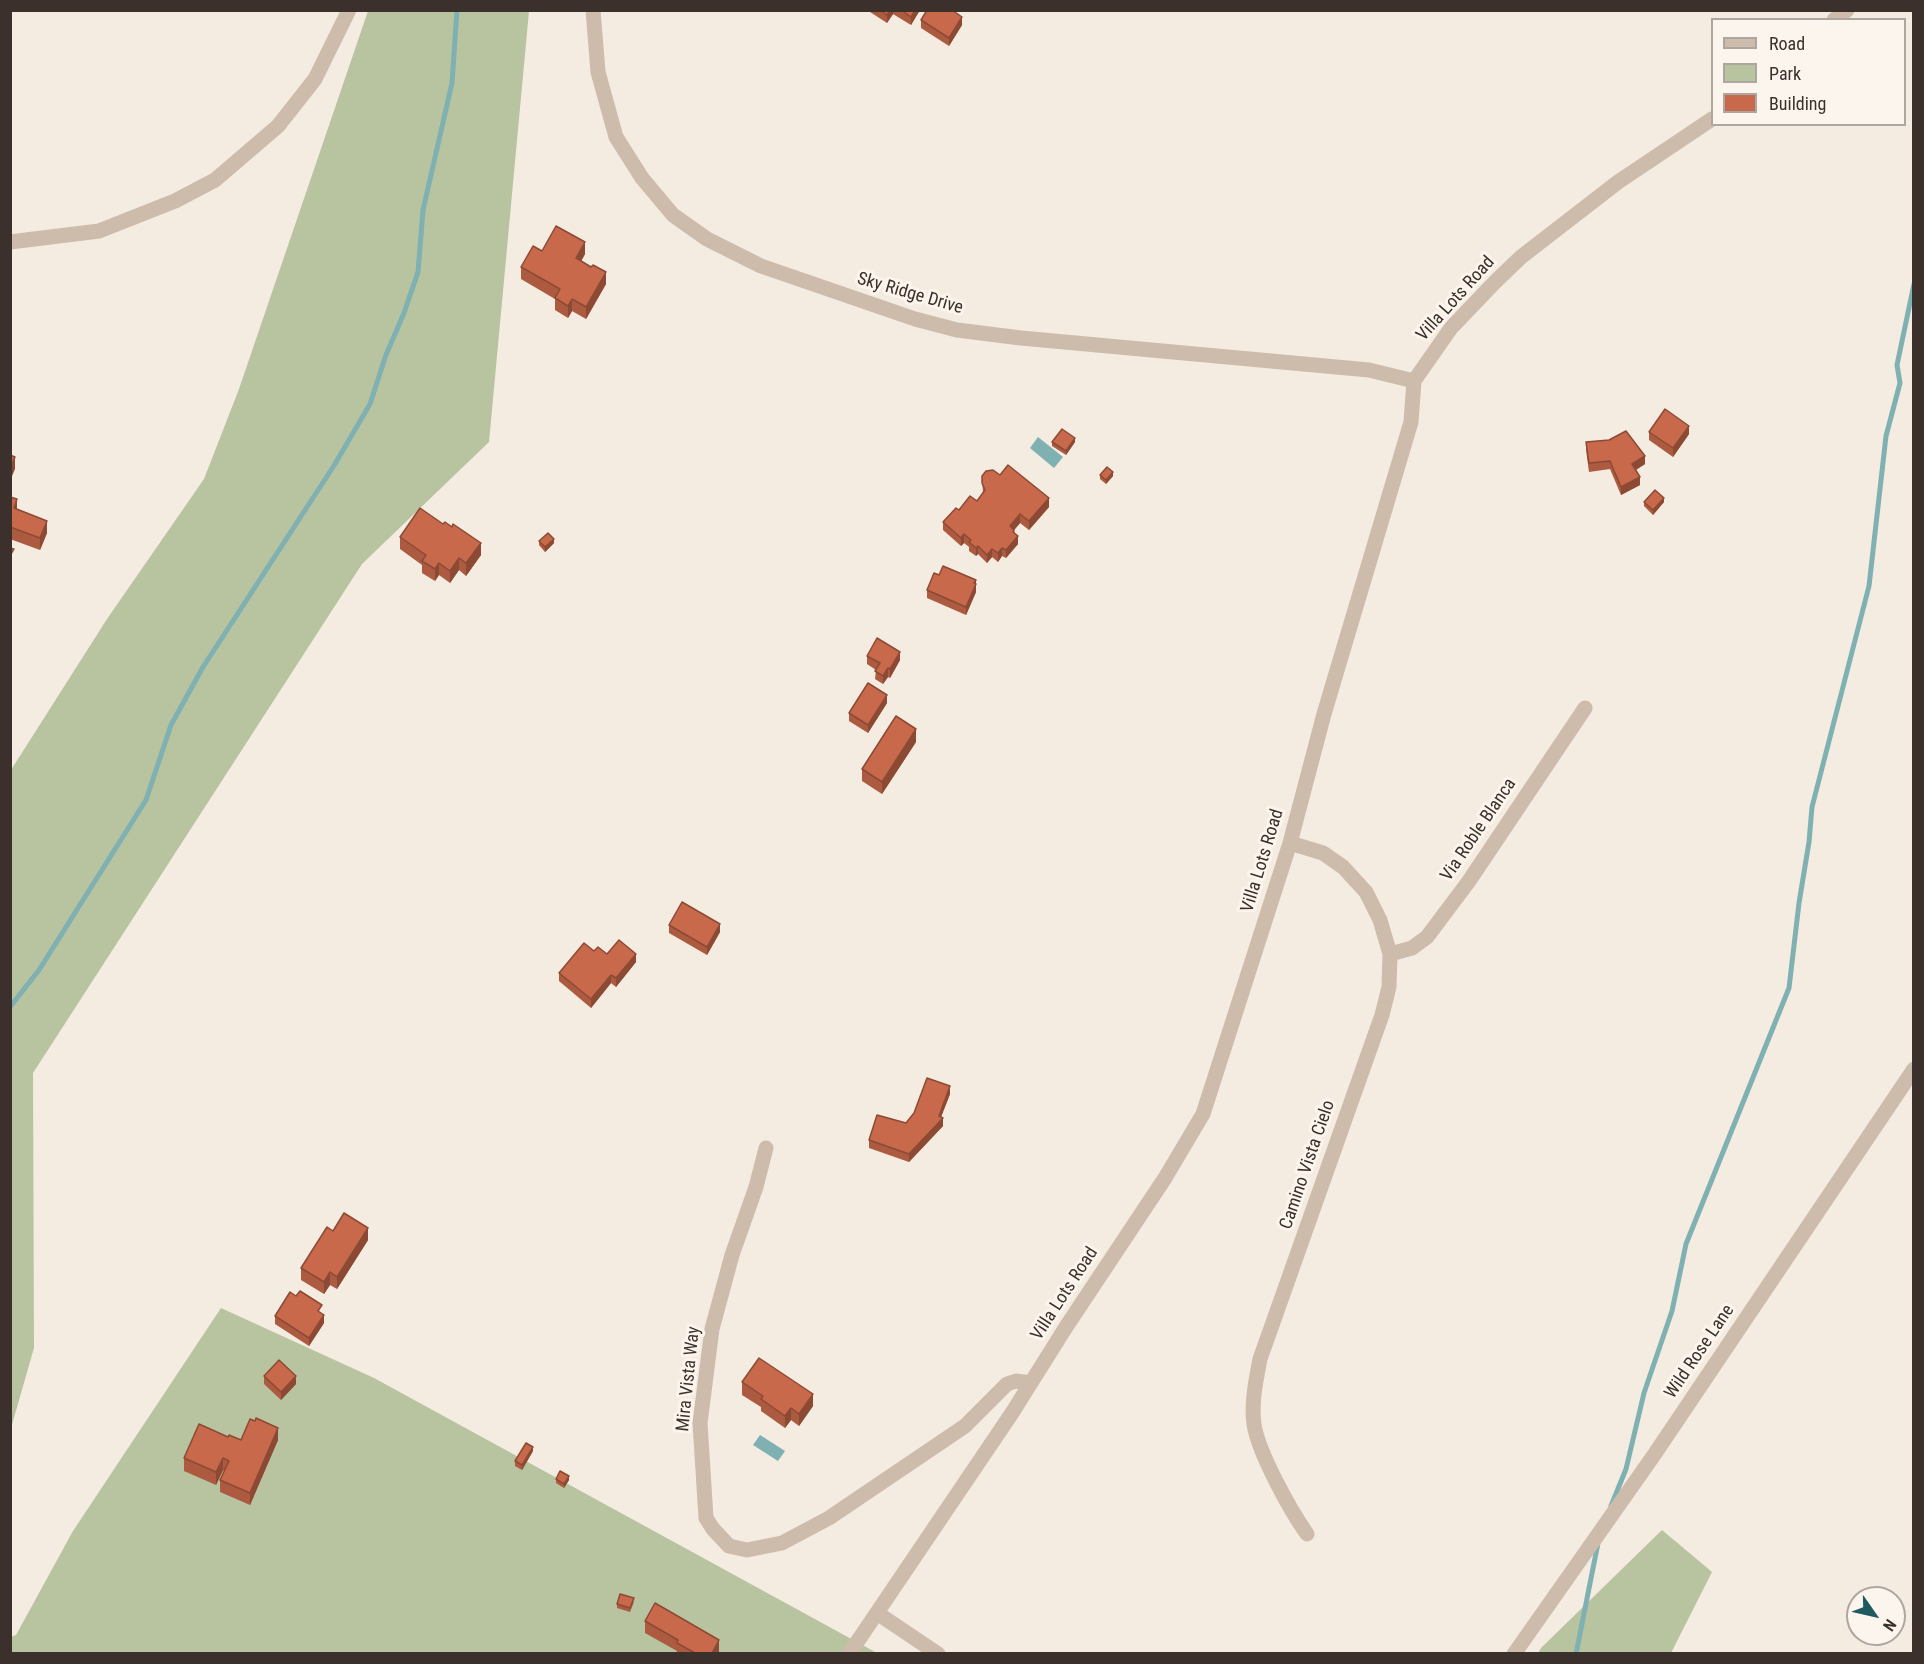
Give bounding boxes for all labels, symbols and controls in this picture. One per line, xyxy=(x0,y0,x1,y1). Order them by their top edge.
legend xyxy=(1711,18,1906,126)
text: Road xyxy=(1769,33,1805,54)
text: Park xyxy=(1769,63,1801,84)
text: Building xyxy=(1769,93,1826,114)
street label: Villa Lots Road xyxy=(1412,252,1500,346)
street label: Sky Ridge Drive xyxy=(855,269,965,319)
street label: Via Roble Blanca xyxy=(1437,774,1521,886)
street label: Villa Lots Road xyxy=(1237,807,1289,915)
street label: Camino Vista Cielo xyxy=(1276,1098,1340,1232)
street label: Villa Lots Road xyxy=(1027,1243,1103,1345)
street label: Wild Rose Lane xyxy=(1661,1301,1739,1403)
street label: Mira Vista Way xyxy=(673,1325,705,1433)
north arrow xyxy=(1846,1586,1906,1646)
text: N xyxy=(1879,1616,1900,1635)

